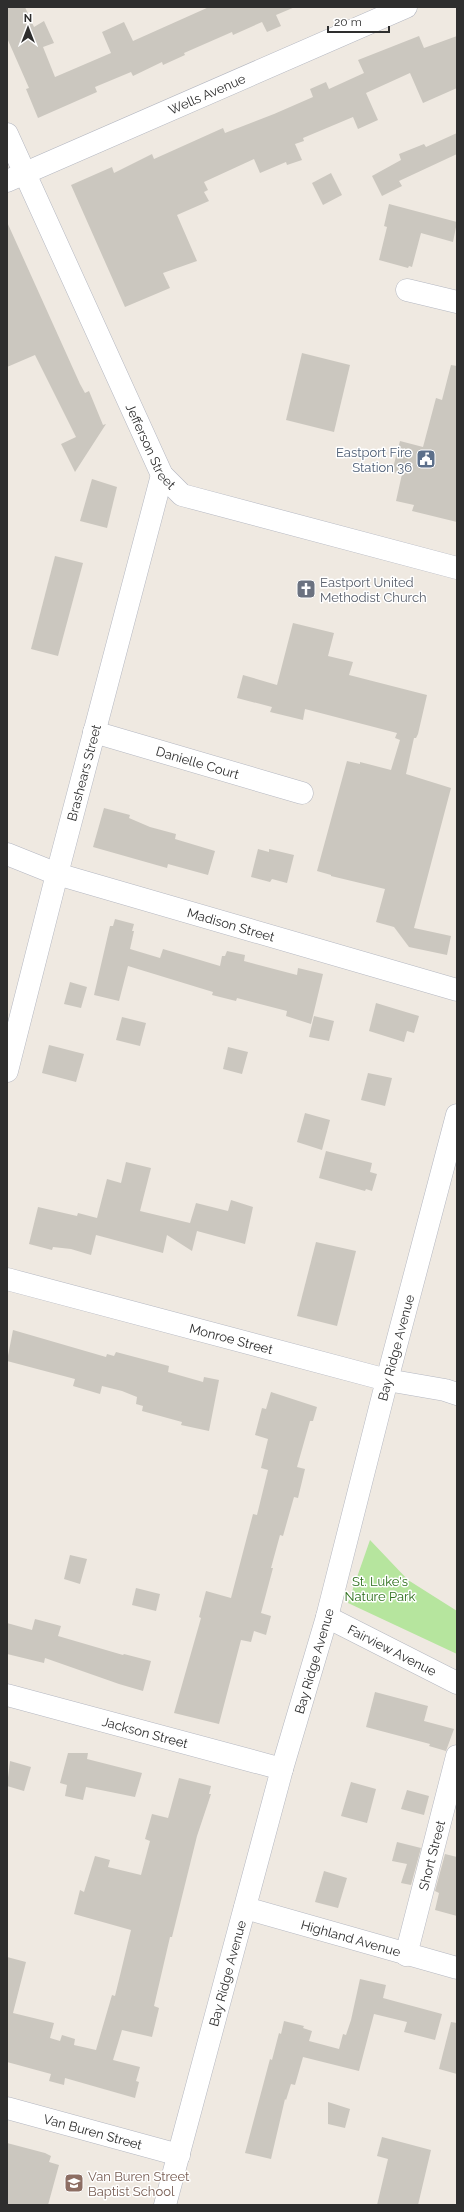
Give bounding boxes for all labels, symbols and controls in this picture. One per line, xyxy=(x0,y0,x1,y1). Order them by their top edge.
north arrow xyxy=(8,8,48,48)
scale bar xyxy=(328,8,389,34)
text: N xyxy=(24,12,32,25)
text: 20 m xyxy=(334,15,362,29)
street label: Wells Avenue xyxy=(166,71,248,118)
street label: Jefferson Street xyxy=(123,401,179,493)
place label: Eastport Fire Station 36 xyxy=(336,445,412,475)
public building icon: Eastport Fire Station 36 xyxy=(415,448,437,470)
place label: Eastport United Methodist Church xyxy=(320,575,427,605)
church icon: Eastport United Methodist Church xyxy=(295,578,317,600)
street label: Brashears Street xyxy=(64,722,104,823)
street label: Danielle Court xyxy=(154,744,241,782)
street label: Madison Street xyxy=(185,905,277,945)
street label: Bay Ridge Avenue xyxy=(375,1293,417,1402)
street label: Monroe Street xyxy=(188,1321,275,1358)
park label: St. Luke's Nature Park xyxy=(345,1574,416,1604)
street label: Bay Ridge Avenue xyxy=(292,1607,337,1716)
street label: Fairview Avenue xyxy=(345,1622,439,1679)
street label: Jackson Street xyxy=(100,1714,190,1752)
street label: Short Street xyxy=(416,1818,448,1892)
street label: Highland Avenue xyxy=(299,1917,403,1960)
street label: Bay Ridge Avenue xyxy=(206,1918,249,2028)
street label: Van Buren Street xyxy=(42,2111,144,2153)
place label: Van Buren Street Baptist School xyxy=(88,2169,190,2199)
school or university icon: Van Buren Street Baptist School xyxy=(63,2172,85,2194)

